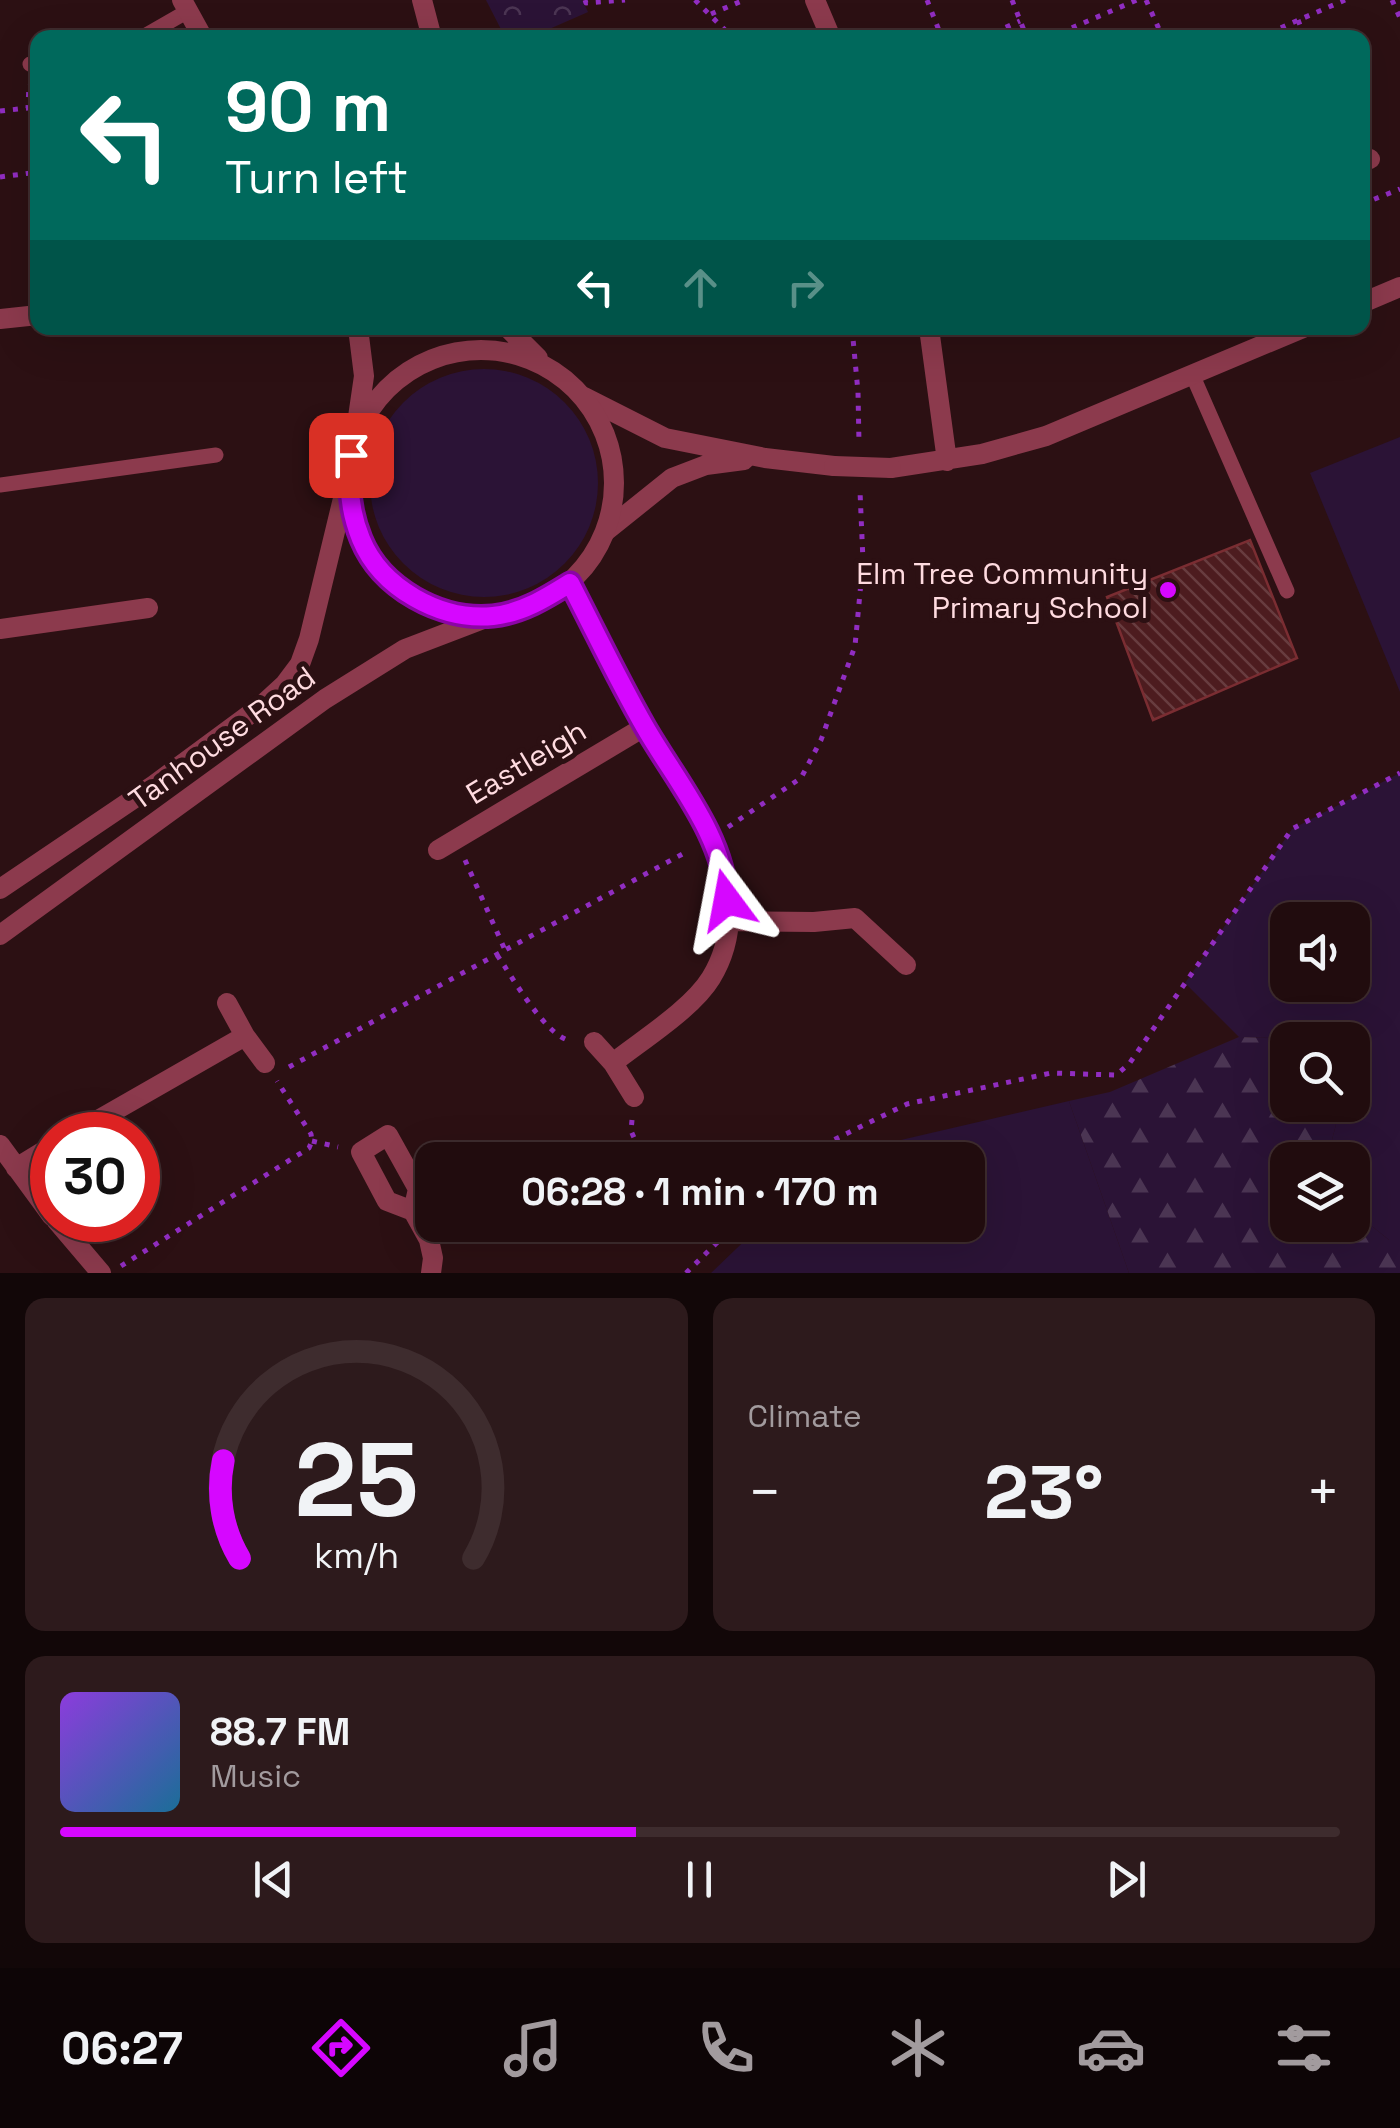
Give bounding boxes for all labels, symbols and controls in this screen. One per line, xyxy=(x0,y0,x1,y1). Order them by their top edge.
text: 90 m xyxy=(225,62,391,151)
icon: left xyxy=(60,70,190,200)
text: Turn left xyxy=(225,149,408,206)
icon: left xyxy=(568,260,623,315)
icon: ahead xyxy=(673,260,728,315)
icon: right xyxy=(778,260,833,315)
pin xyxy=(309,413,394,498)
icon: arrive xyxy=(324,428,379,483)
place label: Elm Tree Community Primary School xyxy=(856,554,1148,627)
marker: Elm Tree Community Primary School xyxy=(1157,579,1179,601)
street label: Tanhouse Road xyxy=(121,657,323,819)
street label: Eastleigh xyxy=(459,711,593,813)
position arrow xyxy=(675,848,779,952)
map controls xyxy=(1270,902,1370,1242)
button: sound xyxy=(1270,902,1370,1002)
button: search xyxy=(1270,1022,1370,1122)
speed limit sign: 30 xyxy=(30,1112,160,1242)
button: layers xyxy=(1270,1142,1370,1242)
text: 06:28 · 1 min · 170 m xyxy=(521,1168,879,1216)
text: Climate xyxy=(748,1396,862,1436)
text: 25 xyxy=(294,1414,418,1546)
text: 23° xyxy=(984,1444,1104,1540)
text: − xyxy=(748,1457,782,1527)
text: + xyxy=(1306,1457,1340,1527)
text: km/h xyxy=(314,1533,399,1578)
text: 88.7 FM xyxy=(210,1708,350,1756)
text: Music xyxy=(210,1756,301,1796)
icon: previous xyxy=(246,1852,301,1907)
icon: pause xyxy=(672,1852,727,1907)
icon: next xyxy=(1099,1852,1154,1907)
icon: directions xyxy=(306,2013,376,2083)
icon: music xyxy=(498,2013,568,2083)
icon: phone xyxy=(691,2013,761,2083)
icon: climate xyxy=(883,2013,953,2083)
icon: car xyxy=(1076,2013,1146,2083)
icon: filters xyxy=(1269,2013,1339,2083)
text: 06:27 xyxy=(61,2020,183,2077)

